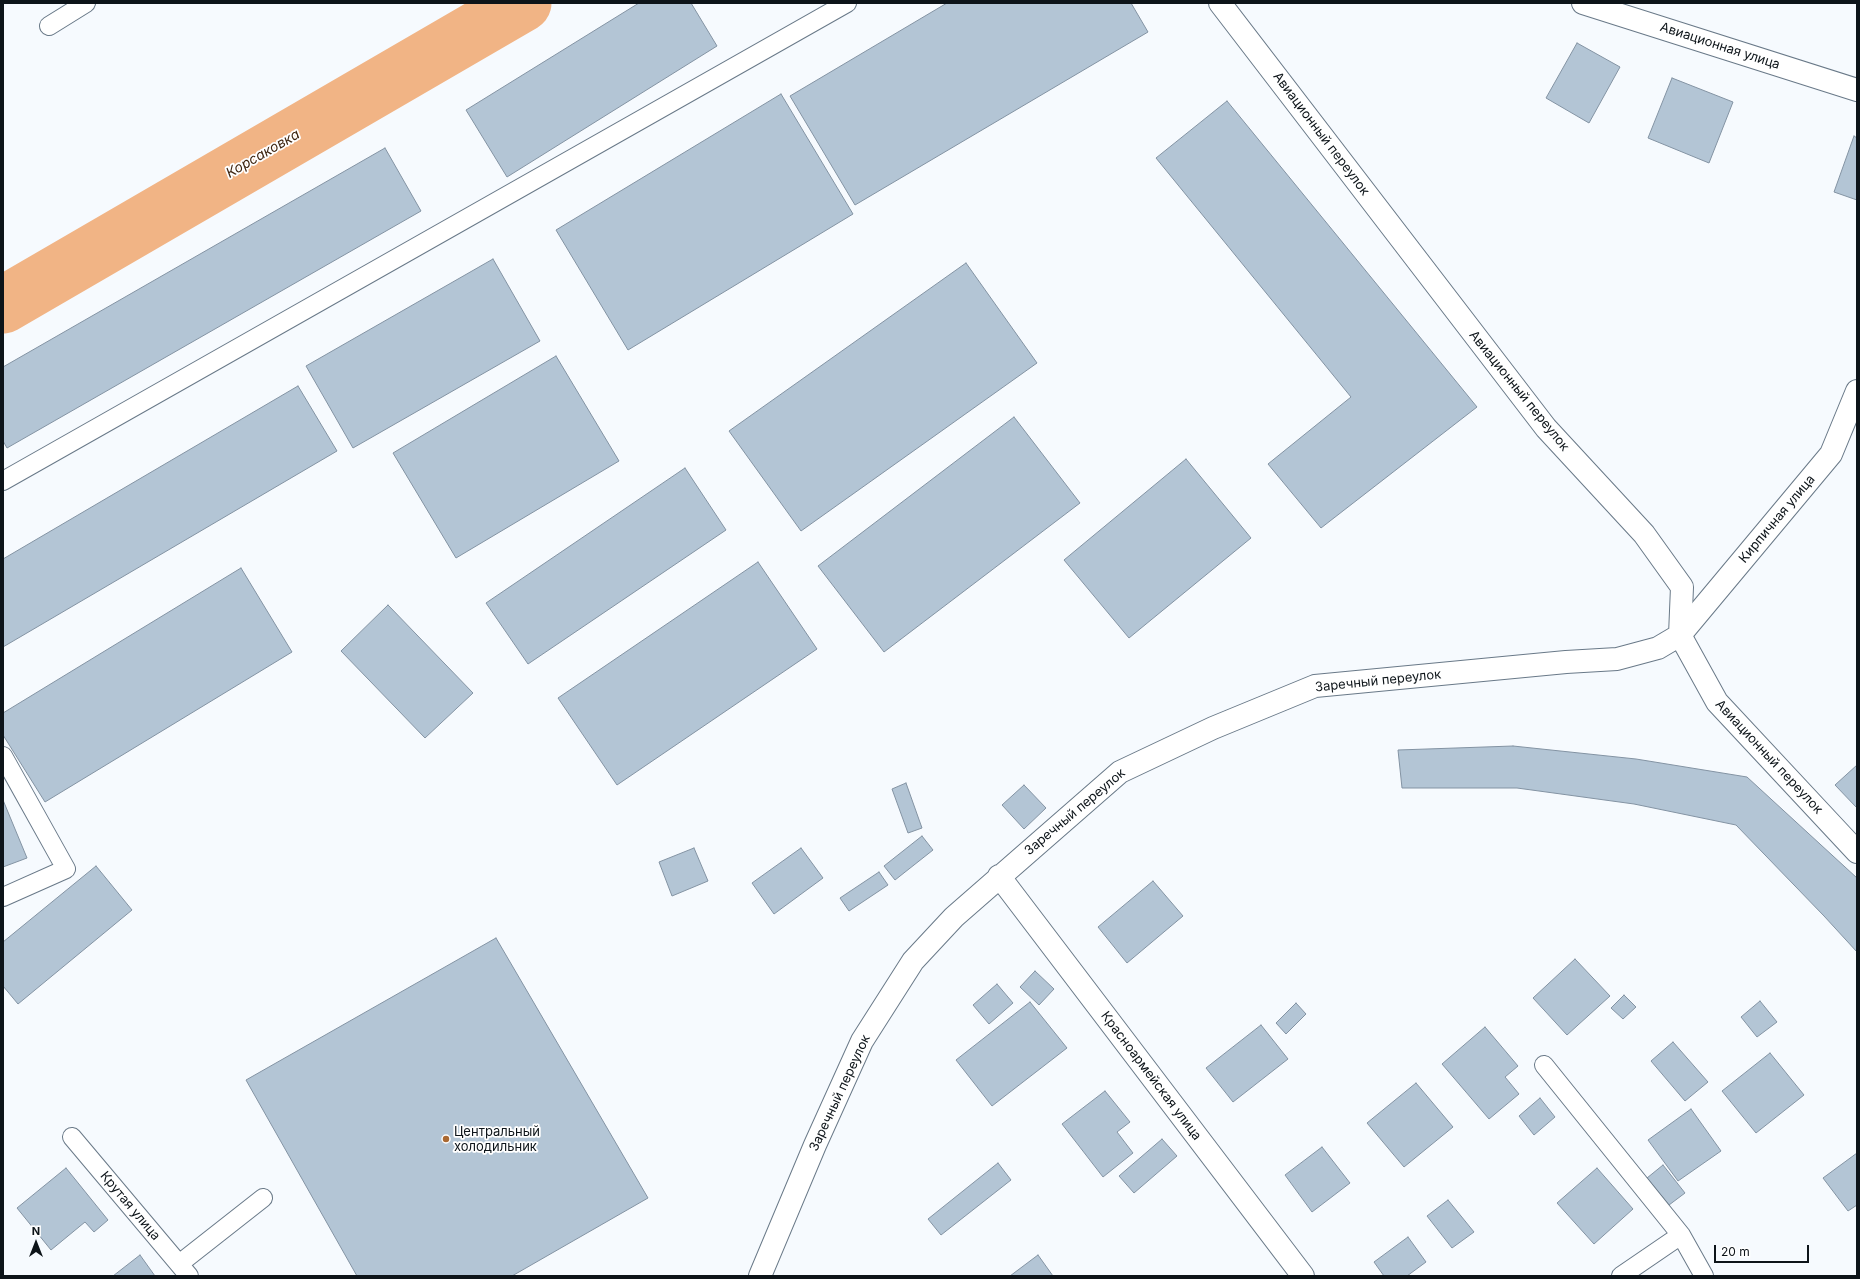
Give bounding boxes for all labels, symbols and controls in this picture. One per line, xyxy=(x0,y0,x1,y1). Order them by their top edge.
street label: Авиационная улица xyxy=(1658,19,1782,73)
street label: Авиационный переулок xyxy=(1270,69,1372,199)
water label: Корсаковка xyxy=(223,126,303,182)
street label: Авиационный переулок xyxy=(1466,328,1572,454)
street label: Кирпичная улица xyxy=(1736,472,1818,566)
street label: Заречный переулок xyxy=(1314,667,1442,695)
street label: Авиационный переулок xyxy=(1712,697,1826,817)
street label: Заречный переулок xyxy=(1021,765,1129,859)
street label: Красноармейская улица xyxy=(1097,1009,1205,1143)
street label: Заречный переулок xyxy=(806,1032,874,1154)
place label: Центральный холодильник xyxy=(454,1124,540,1155)
marker: Центральный холодильник xyxy=(441,1134,451,1144)
street label: Крутая улица xyxy=(97,1168,163,1244)
north arrow xyxy=(16,1223,56,1263)
text: N xyxy=(32,1224,40,1238)
scale bar xyxy=(1716,1237,1811,1263)
text: 20 m xyxy=(1721,1244,1750,1259)

